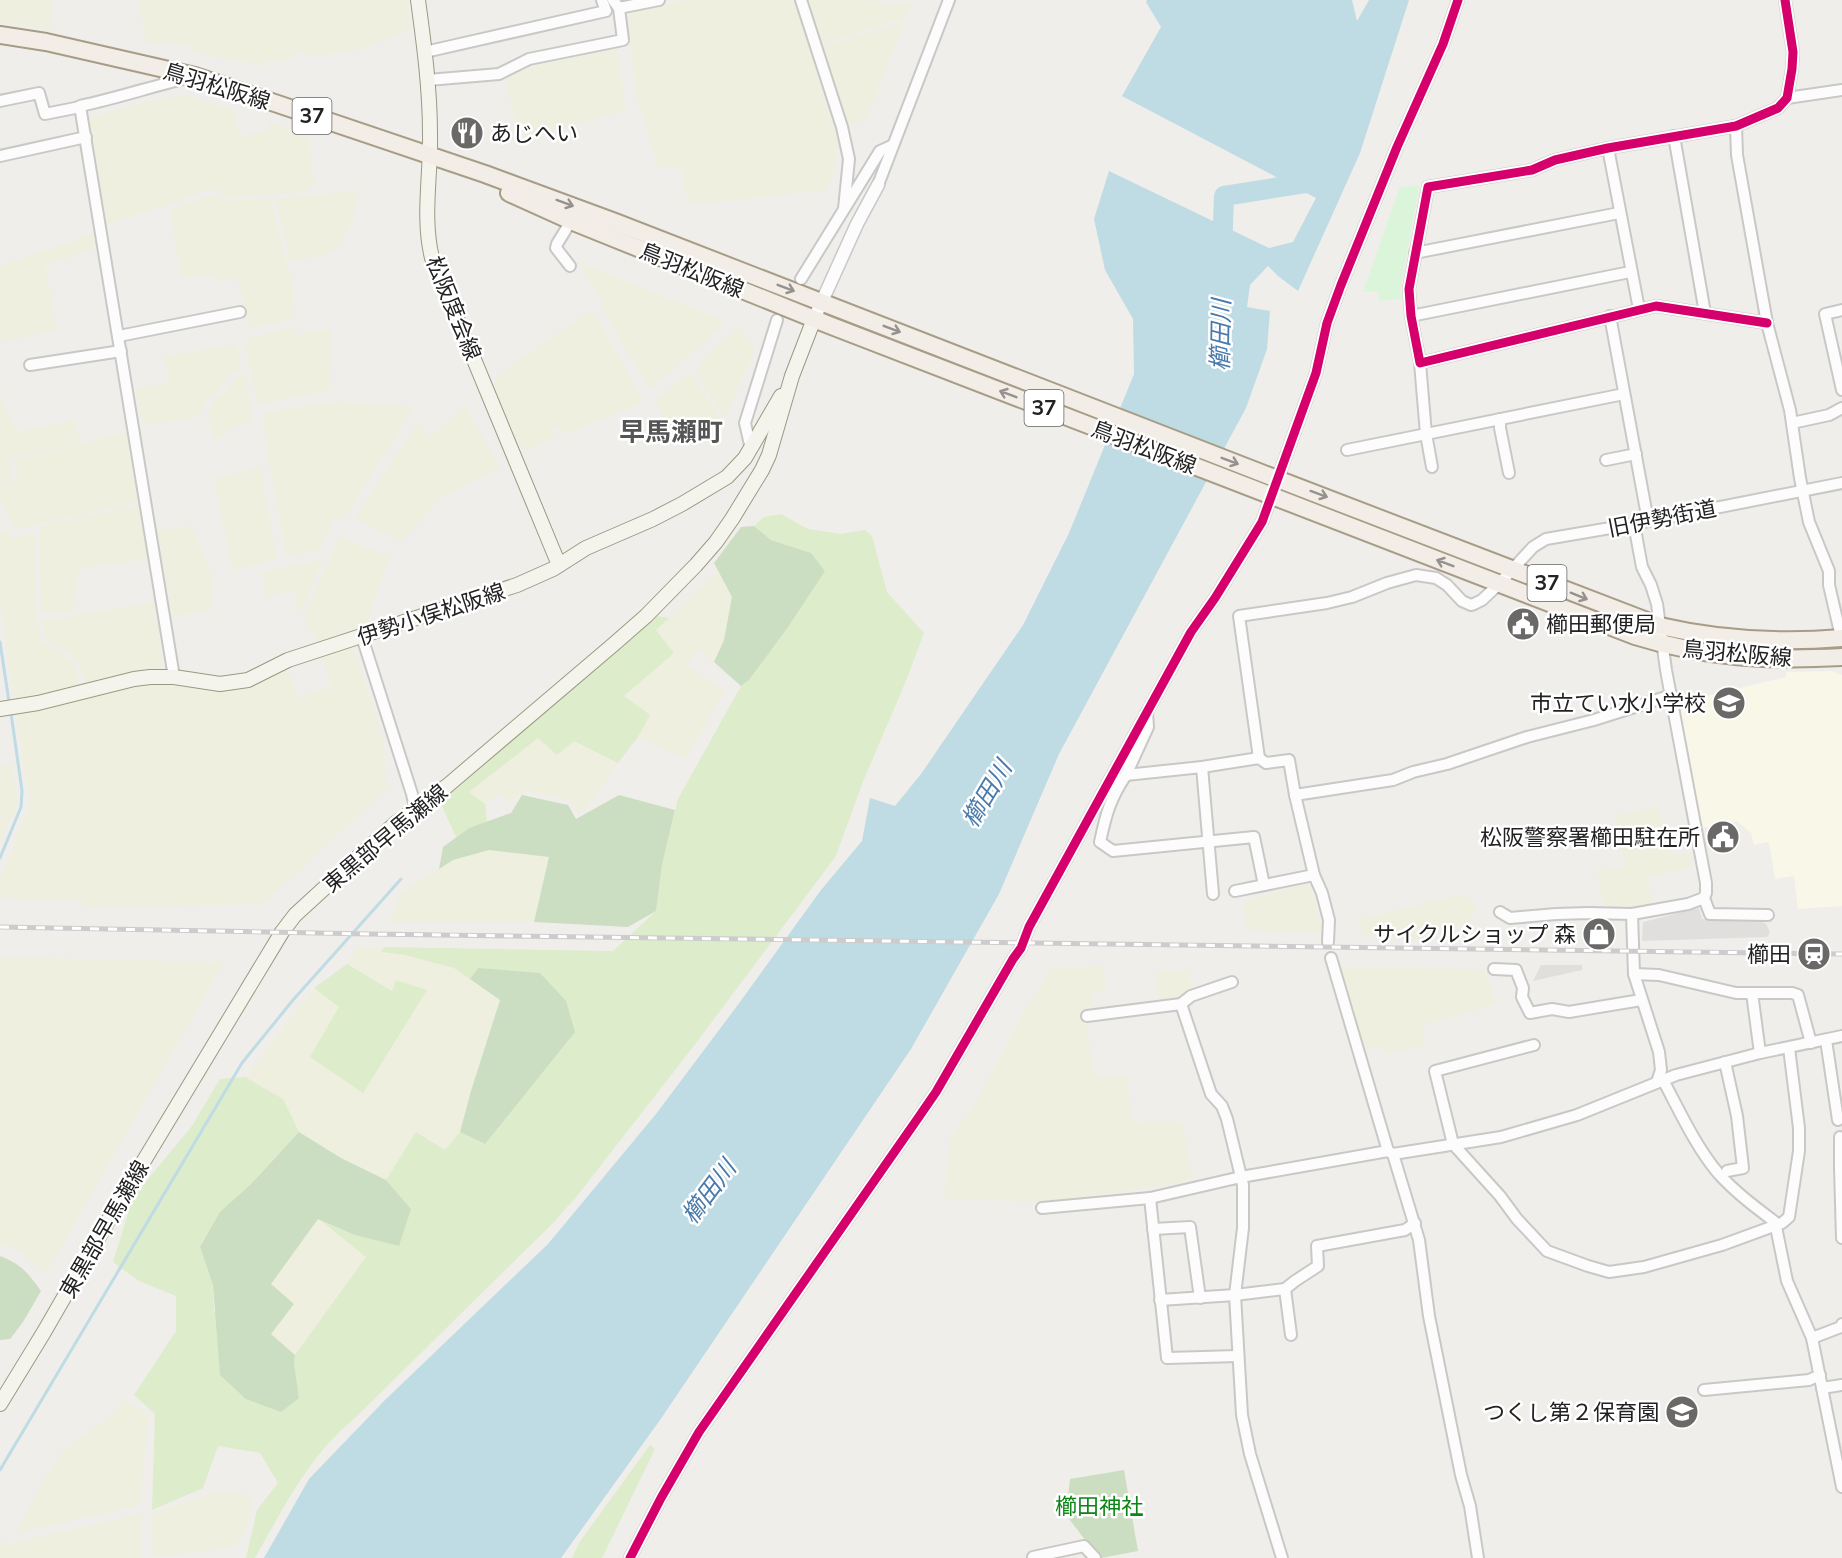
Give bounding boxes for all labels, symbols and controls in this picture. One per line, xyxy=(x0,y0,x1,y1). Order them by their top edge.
street label: 鳥羽松阪線 xyxy=(160,57,274,115)
road number: 37 xyxy=(292,98,332,134)
restaurant icon: あじへい xyxy=(449,115,485,151)
place label: あじへい xyxy=(490,119,578,147)
one-way arrow xyxy=(555,198,573,209)
street label: 鳥羽松阪線 xyxy=(636,236,748,304)
street label: 松阪度会線 xyxy=(420,252,488,364)
one-way arrow xyxy=(776,283,794,294)
water label: 櫛田川 xyxy=(1204,296,1236,371)
one-way arrow xyxy=(882,325,900,336)
one-way arrow xyxy=(999,388,1018,399)
road number: 37 xyxy=(1024,390,1064,426)
street label: 鳥羽松阪線 xyxy=(1088,414,1200,480)
district label: 早馬瀬町 xyxy=(619,415,723,448)
one-way arrow xyxy=(1220,456,1239,467)
one-way arrow xyxy=(1309,490,1328,501)
street label: 旧伊勢街道 xyxy=(1605,494,1719,542)
one-way arrow xyxy=(1436,557,1454,568)
road number: 37 xyxy=(1528,565,1566,601)
street label: 伊勢小俣松阪線 xyxy=(353,577,509,651)
one-way arrow xyxy=(1569,591,1588,602)
public building icon: 櫛田郵便局 xyxy=(1505,606,1541,642)
place label: 櫛田郵便局 xyxy=(1546,610,1656,638)
street label: 鳥羽松阪線 xyxy=(1681,634,1793,672)
school or university icon: 市立てい水小学校 xyxy=(1711,685,1747,721)
place label: 市立てい水小学校 xyxy=(1530,689,1706,717)
water label: 櫛田川 xyxy=(955,752,1019,832)
street label: 東黒部早馬瀬線 xyxy=(317,778,453,898)
public building icon: 松阪警察署櫛田駐在所 xyxy=(1705,819,1741,855)
place label: 松阪警察署櫛田駐在所 xyxy=(1480,823,1700,851)
shop icon: サイクルショップ 森 xyxy=(1581,916,1617,952)
place label: サイクルショップ 森 xyxy=(1373,920,1576,948)
station icon: 櫛田 xyxy=(1796,936,1832,972)
place label: 櫛田 xyxy=(1747,940,1791,968)
water label: 櫛田川 xyxy=(675,1151,744,1229)
street label: 東黒部早馬瀬線 xyxy=(53,1155,155,1303)
school or university icon: つくし第２保育園 xyxy=(1664,1394,1700,1430)
place label: つくし第２保育園 xyxy=(1483,1398,1659,1426)
park label: 櫛田神社 xyxy=(1055,1492,1143,1520)

